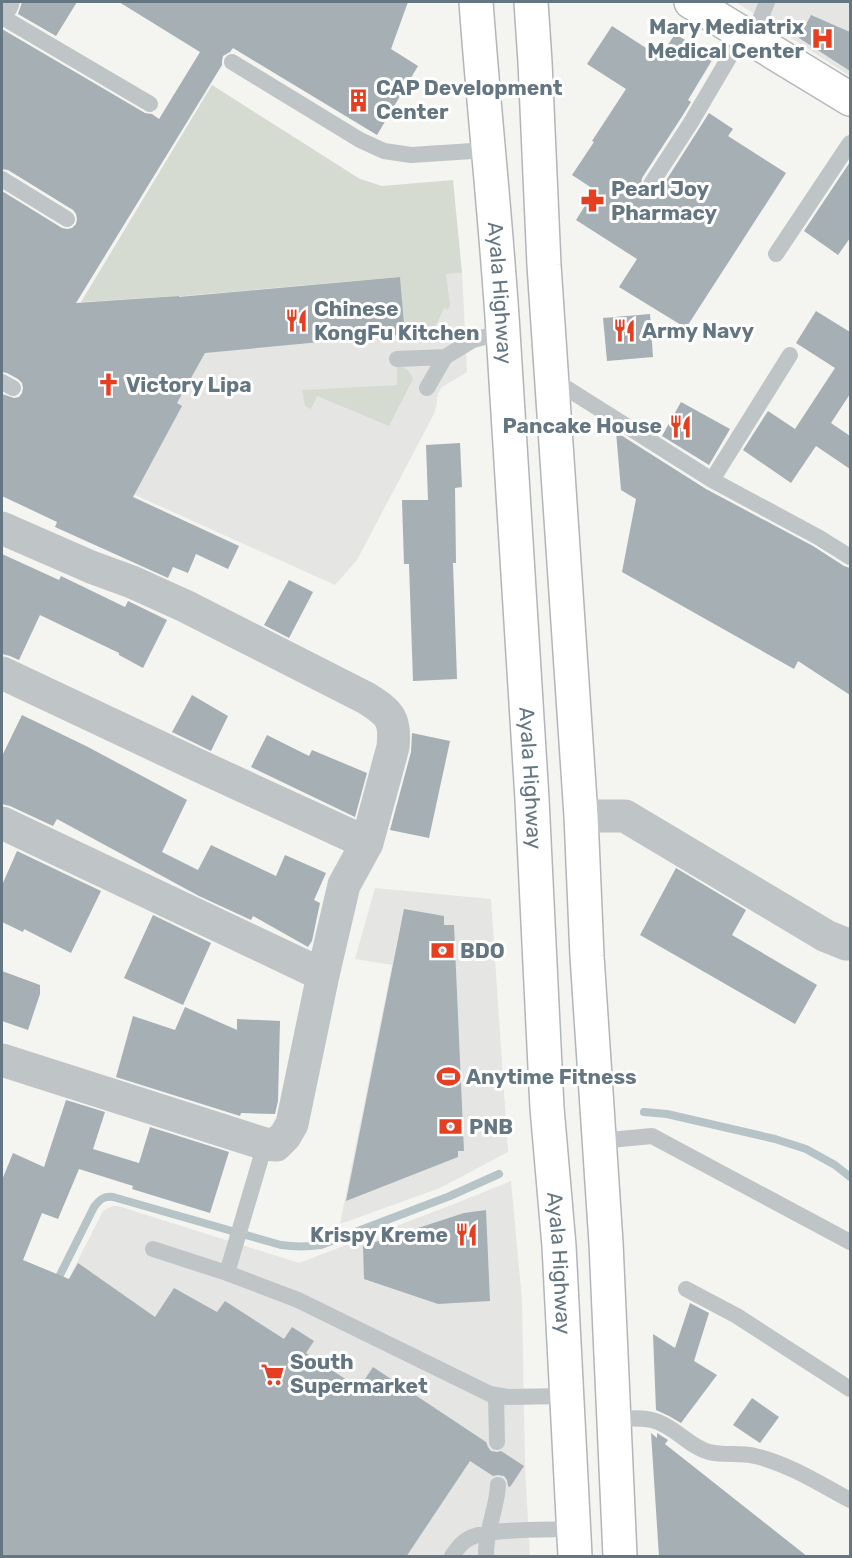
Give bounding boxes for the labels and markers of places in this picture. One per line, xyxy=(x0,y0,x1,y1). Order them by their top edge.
place label: Mary Mediatrix Medical Center xyxy=(647,14,805,63)
hospital icon: Mary Mediatrix Medical Center xyxy=(809,26,835,52)
place label: CAP Development Center xyxy=(376,75,563,124)
building icon: CAP Development Center xyxy=(345,87,371,113)
place label: Pearl Joy Pharmacy xyxy=(611,176,717,225)
pharmacy icon: Pearl Joy Pharmacy xyxy=(580,188,606,214)
place label: Chinese KongFu Kitchen xyxy=(314,296,480,345)
restaurant icon: Chinese KongFu Kitchen xyxy=(283,308,309,334)
restaurant icon: Army Navy xyxy=(611,318,637,344)
place label: Army Navy xyxy=(642,318,755,343)
church icon: Victory Lipa xyxy=(95,372,121,398)
place label: Victory Lipa xyxy=(126,372,252,397)
place label: Pancake House xyxy=(503,413,662,438)
restaurant icon: Pancake House xyxy=(667,413,693,439)
bank icon: BDO xyxy=(429,938,455,964)
place label: BDO xyxy=(460,938,505,963)
sports icon: Anytime Fitness xyxy=(435,1064,461,1090)
place label: Anytime Fitness xyxy=(466,1064,637,1089)
bank icon: PNB xyxy=(438,1114,464,1140)
place label: PNB xyxy=(469,1114,513,1139)
place label: Krispy Kreme xyxy=(310,1222,448,1247)
restaurant icon: Krispy Kreme xyxy=(453,1222,479,1248)
place label: South Supermarket xyxy=(290,1349,428,1398)
supermarket icon: South Supermarket xyxy=(259,1361,285,1387)

